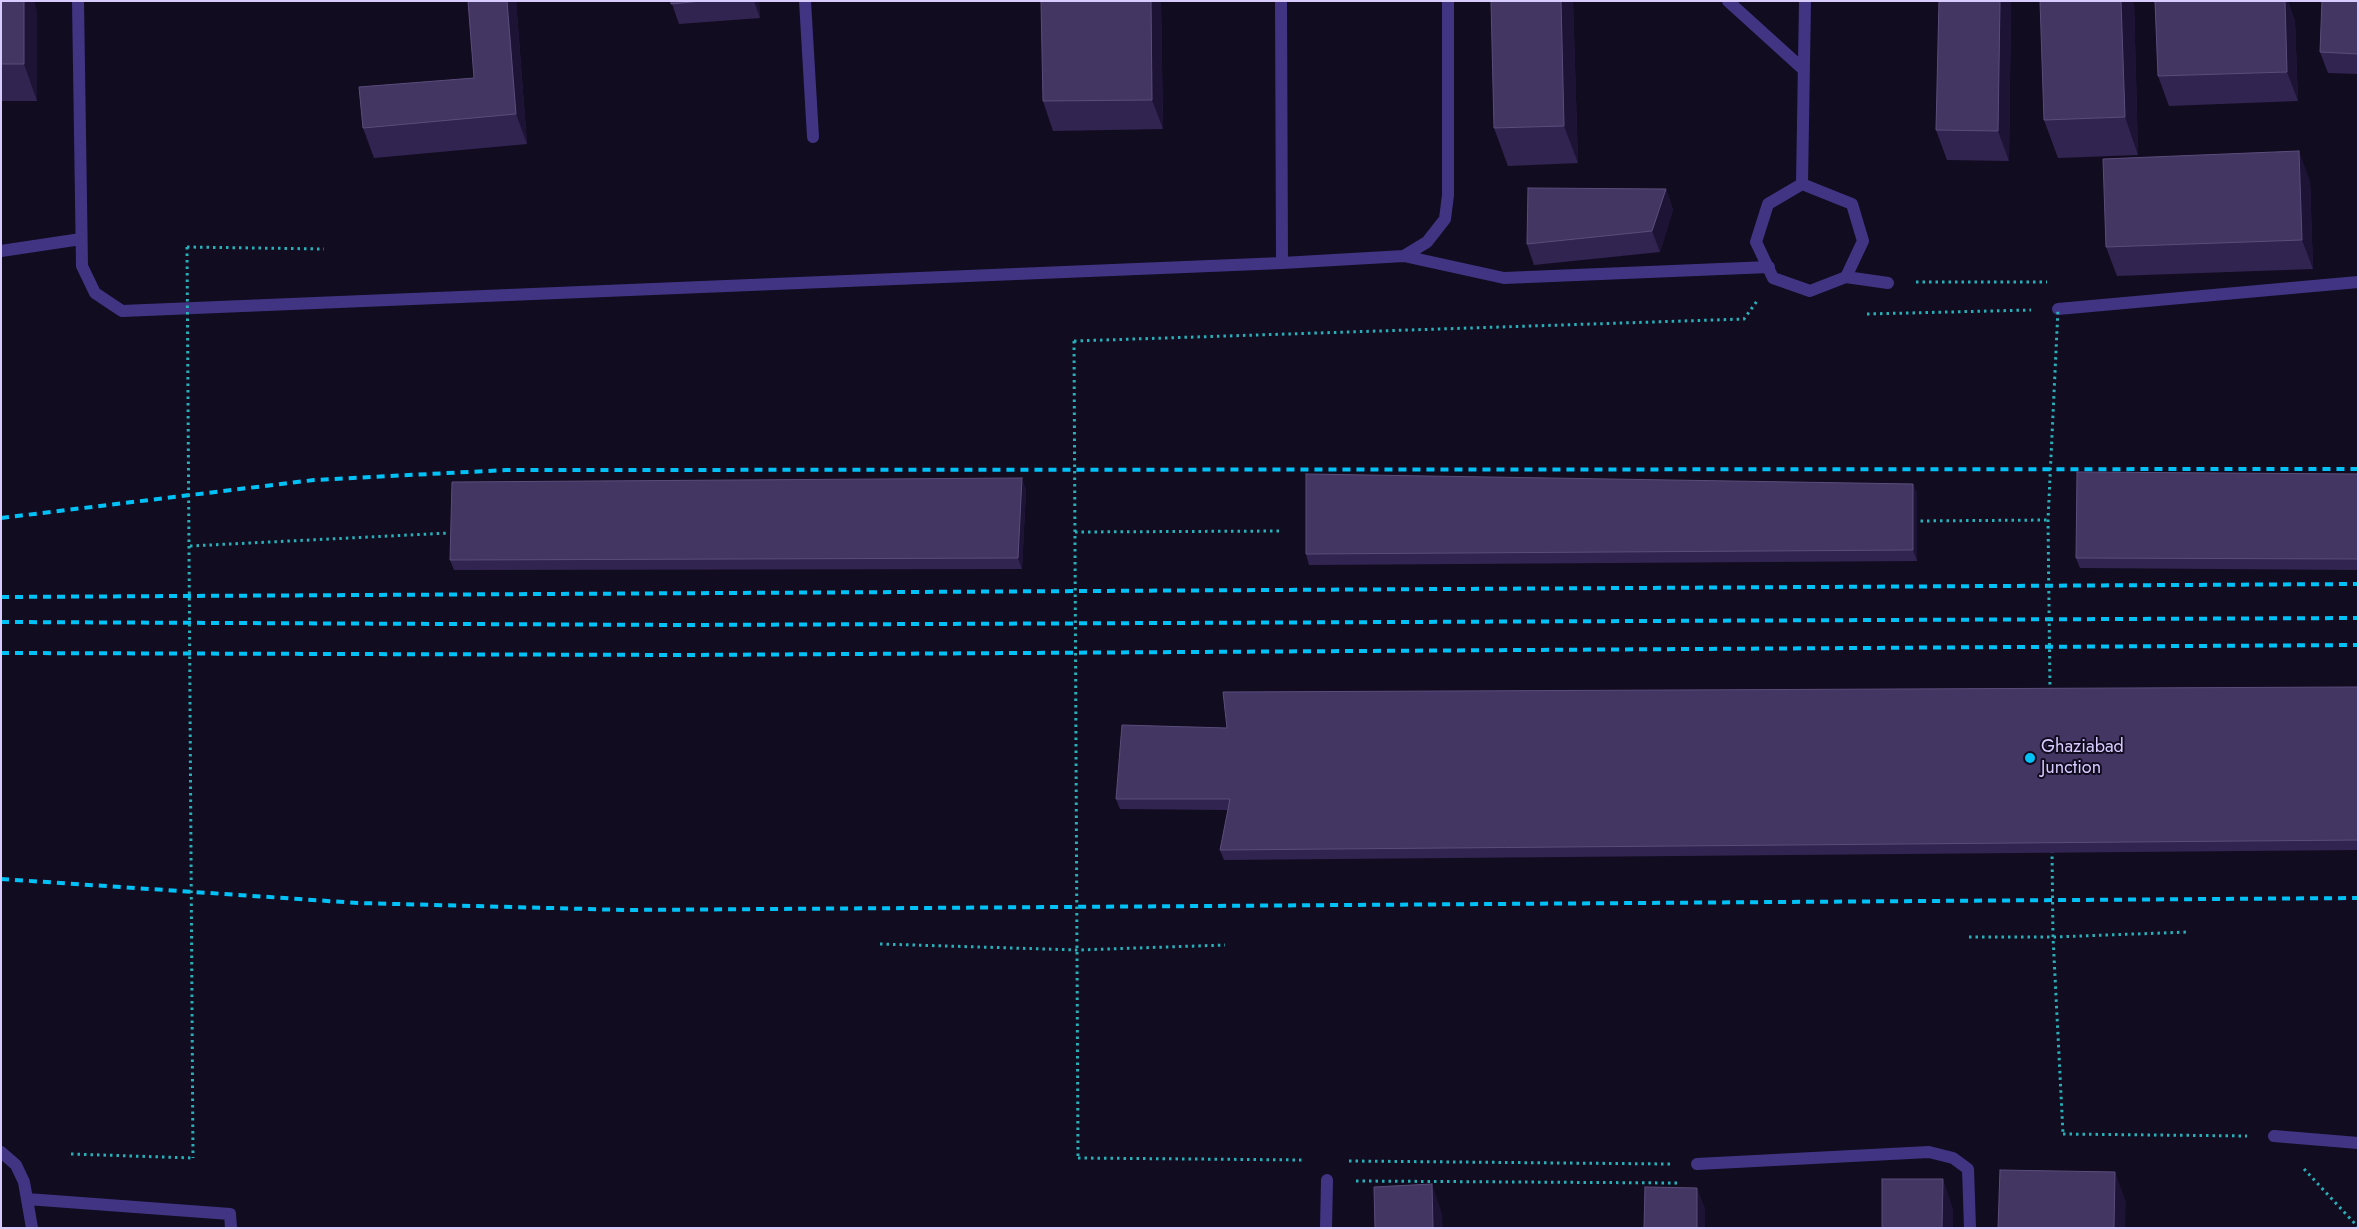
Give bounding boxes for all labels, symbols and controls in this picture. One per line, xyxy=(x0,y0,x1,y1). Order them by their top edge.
place label: Ghaziabad Junction xyxy=(2041,737,2124,780)
marker: Ghaziabad Junction xyxy=(2023,751,2037,765)

